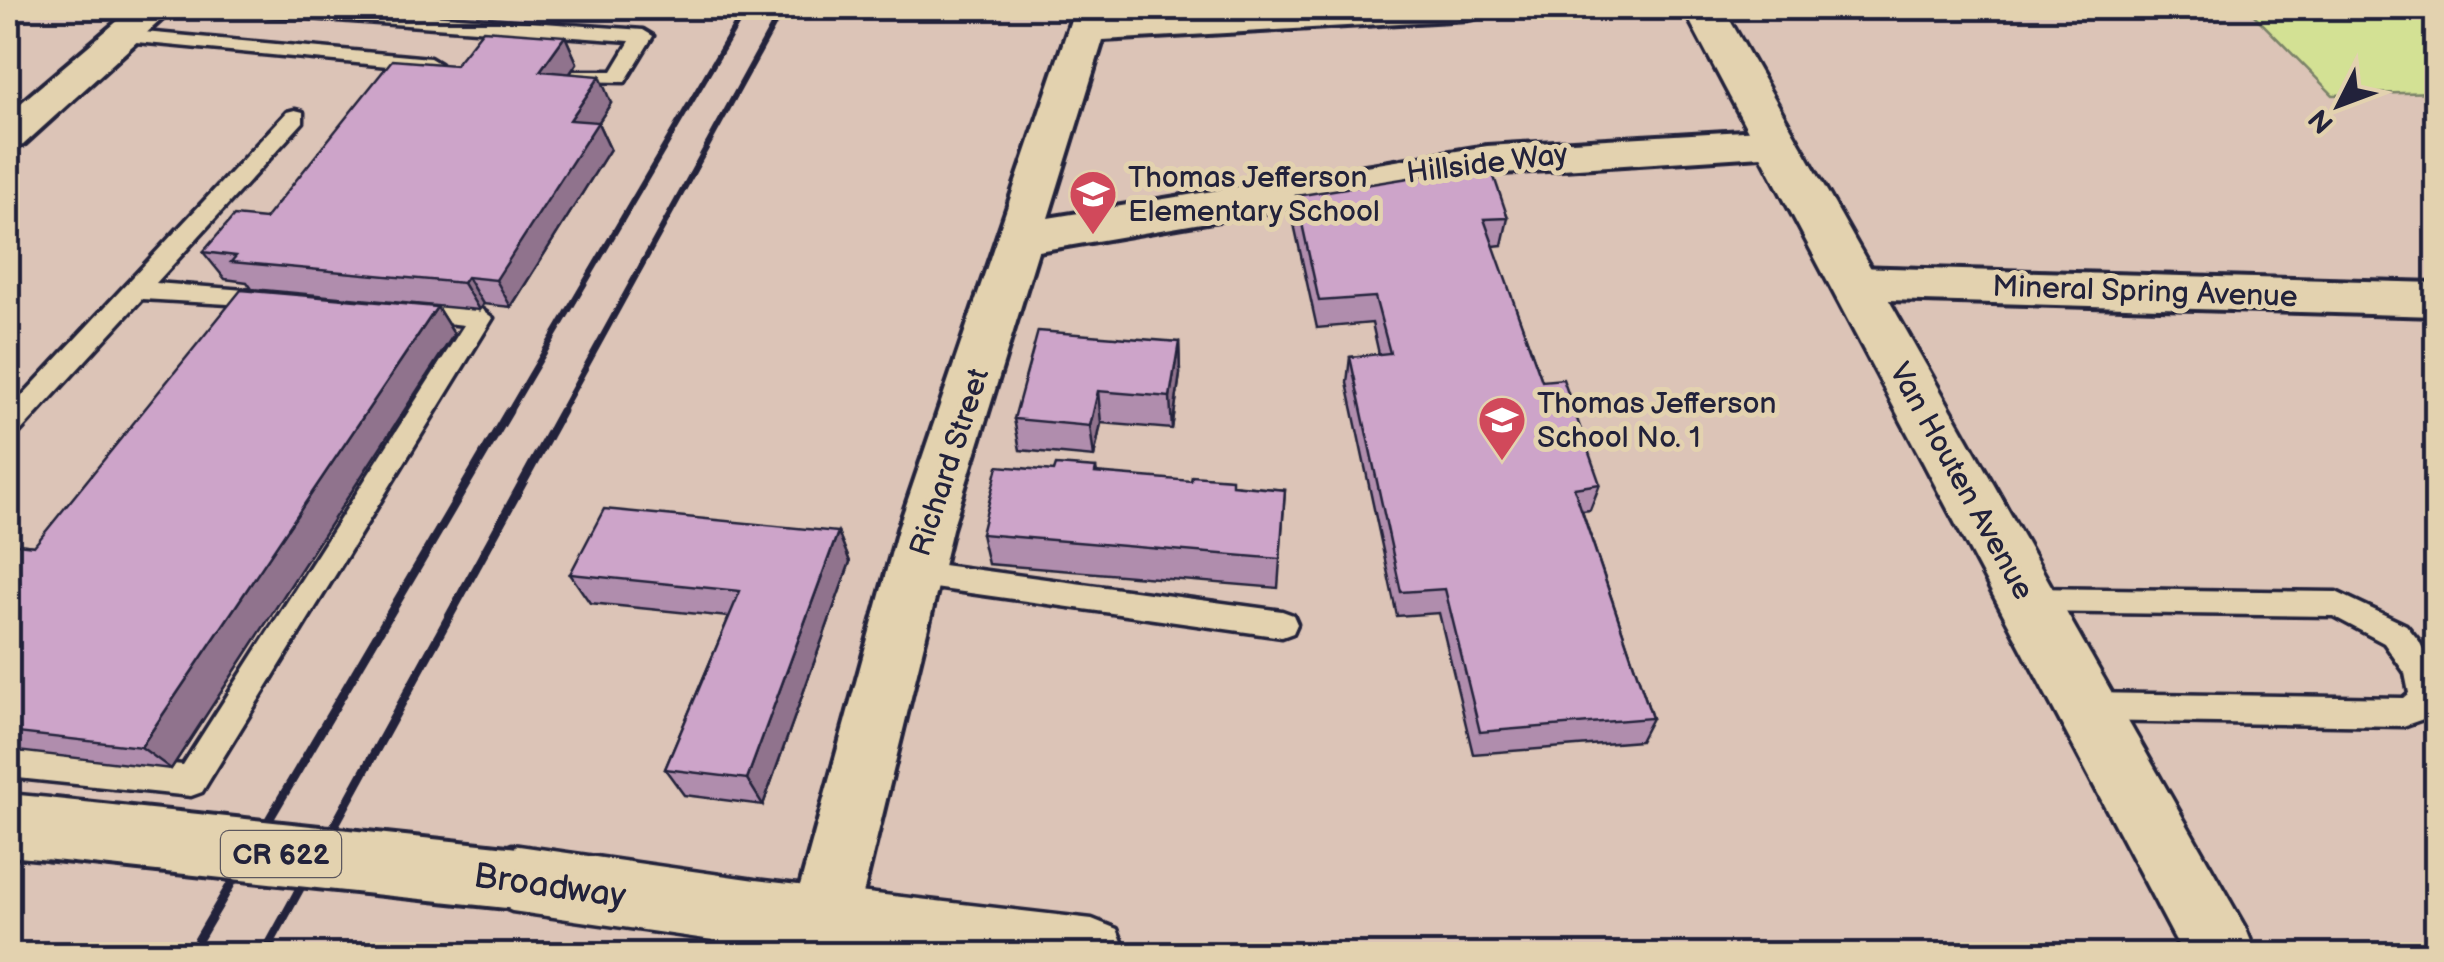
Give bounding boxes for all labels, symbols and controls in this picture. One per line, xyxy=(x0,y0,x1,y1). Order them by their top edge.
north arrow xyxy=(2289,55,2389,155)
text: N xyxy=(2302,102,2341,140)
street label: Hillside Way xyxy=(1404,136,1570,192)
place label: Thomas Jefferson Elementary School xyxy=(1128,160,1380,230)
school or university icon: Thomas Jefferson Elementary School xyxy=(1067,168,1119,236)
street label: Mineral Spring Avenue xyxy=(1992,269,2298,315)
street label: Van Houten Avenue xyxy=(1881,357,2041,606)
street label: Richard Street xyxy=(903,364,997,561)
place label: Thomas Jefferson School No. 1 xyxy=(1537,386,1776,456)
school or university icon: Thomas Jefferson School No. 1 xyxy=(1476,394,1528,462)
road number: CR 622 xyxy=(221,831,341,877)
street label: Broadway xyxy=(471,855,629,918)

